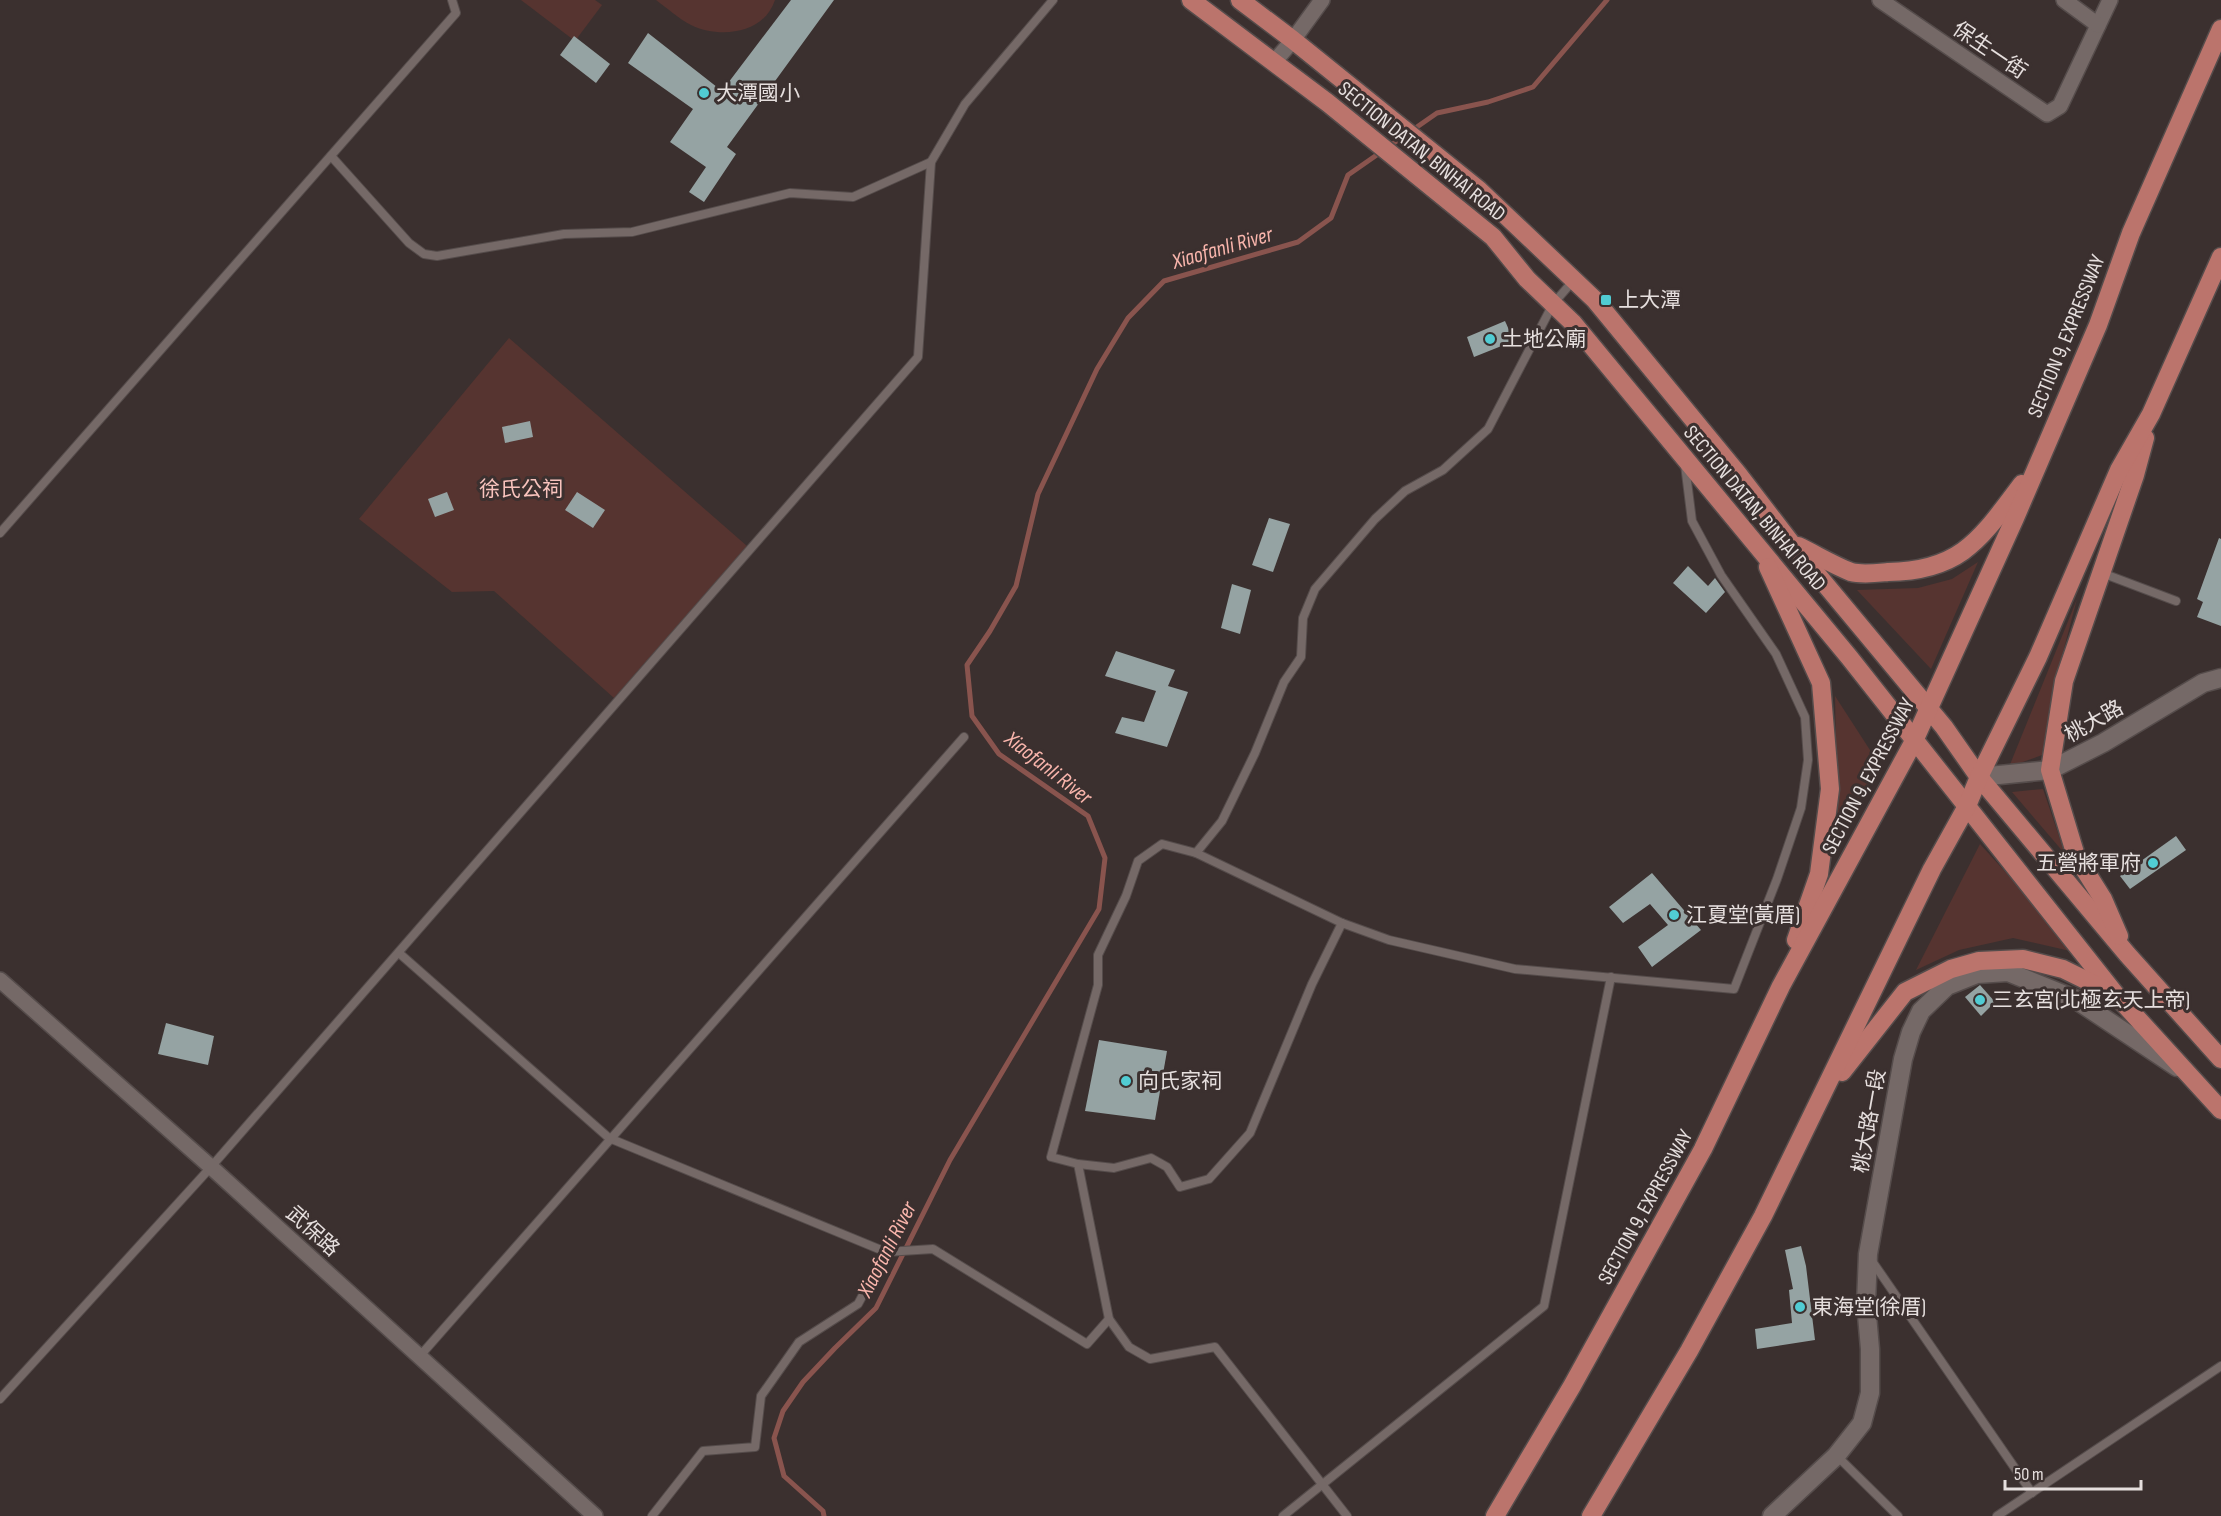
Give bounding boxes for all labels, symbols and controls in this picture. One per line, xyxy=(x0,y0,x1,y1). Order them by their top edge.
street label: 保生一街 xyxy=(1948,17,2032,84)
street label: SECTION DATAN, BINHAI ROAD xyxy=(1333,76,1510,227)
place label: 大潭國小 xyxy=(716,81,800,106)
marker: 大潭國小 xyxy=(697,86,711,100)
water label: Xiaofanli River xyxy=(1168,221,1277,276)
street label: SECTION 9, EXPRESSWAY xyxy=(2022,251,2111,421)
place label: 上大潭 xyxy=(1618,288,1681,313)
marker: 上大潭 xyxy=(1599,293,1613,307)
place label: 土地公廟 xyxy=(1502,327,1586,352)
marker: 土地公廟 xyxy=(1483,332,1497,346)
street label: SECTION DATAN, BINHAI ROAD xyxy=(1678,421,1831,596)
park label: 徐氏公祠 xyxy=(479,477,563,502)
street label: SECTION 9, EXPRESSWAY xyxy=(1817,694,1920,859)
street label: 桃大路 xyxy=(2061,695,2128,748)
water label: Xiaofanli River xyxy=(998,725,1098,811)
place label: 五營將軍府 xyxy=(2036,851,2141,876)
marker: 五營將軍府 xyxy=(2146,856,2160,870)
place label: 江夏堂(黃厝) xyxy=(1686,903,1800,928)
marker: 江夏堂(黃厝) xyxy=(1667,908,1681,922)
place label: 三玄宮(北極玄天上帝) xyxy=(1992,988,2190,1013)
marker: 三玄宮(北極玄天上帝) xyxy=(1973,993,1987,1007)
street label: 桃大路一段 xyxy=(1848,1067,1891,1175)
place label: 向氏家祠 xyxy=(1138,1069,1222,1094)
marker: 向氏家祠 xyxy=(1119,1074,1133,1088)
street label: SECTION 9, EXPRESSWAY xyxy=(1593,1125,1698,1289)
water label: Xiaofanli River xyxy=(851,1197,923,1303)
street label: 武保路 xyxy=(281,1201,344,1262)
place label: 東海堂(徐厝) xyxy=(1812,1295,1926,1320)
marker: 東海堂(徐厝) xyxy=(1793,1300,1807,1314)
scale bar xyxy=(2005,1453,2142,1491)
text: 50 m xyxy=(2014,1464,2044,1485)

